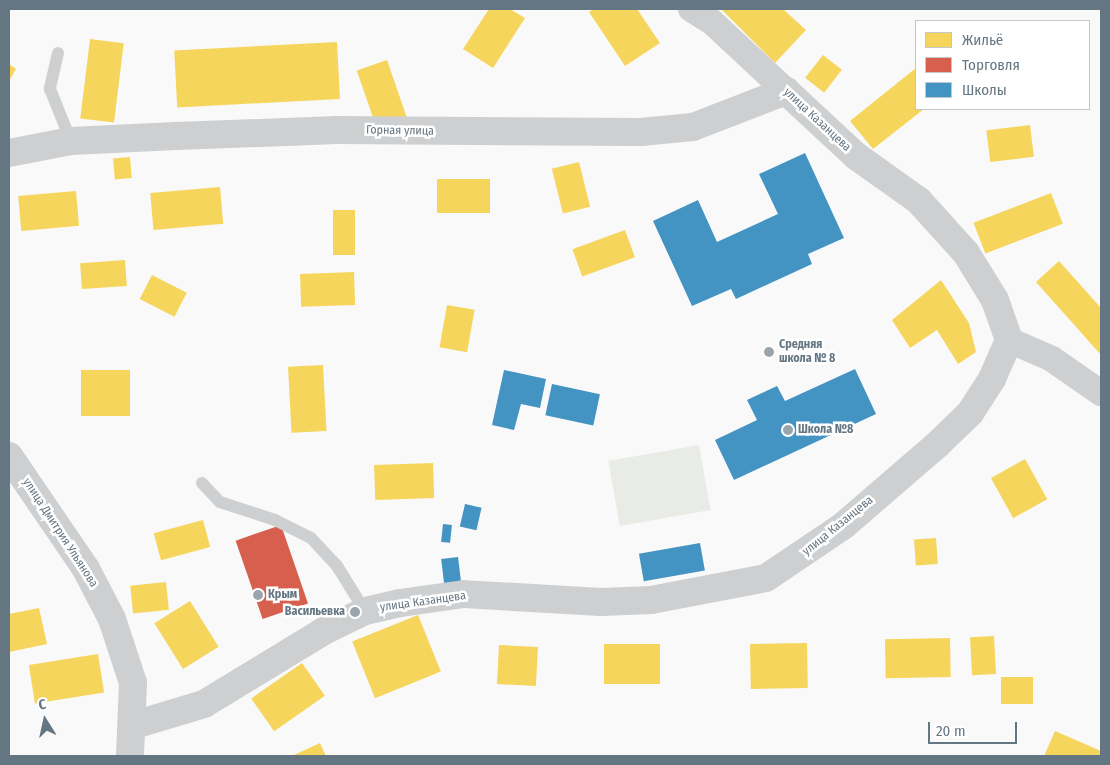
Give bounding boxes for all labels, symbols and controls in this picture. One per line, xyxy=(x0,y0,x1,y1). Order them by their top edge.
legend xyxy=(915,20,1090,110)
text: Жильё xyxy=(962,31,1003,49)
text: Торговля xyxy=(962,56,1020,74)
text: Школы xyxy=(962,81,1007,99)
street label: улица Казанцева xyxy=(780,85,854,155)
street label: Горная улица xyxy=(366,123,434,139)
place label: Средняя школа № 8 xyxy=(779,338,835,366)
marker: Средняя школа № 8 xyxy=(763,346,775,358)
place label: Школа №8 xyxy=(798,423,853,437)
marker: Школа №8 xyxy=(782,424,794,436)
street label: улица Дмитрия Ульянова xyxy=(19,476,101,590)
street label: улица Казанцева xyxy=(800,493,876,559)
place label: Крым xyxy=(268,588,297,602)
marker: Крым xyxy=(252,589,264,601)
street label: улица Казанцева xyxy=(379,589,467,615)
place label: Васильевка xyxy=(285,605,345,619)
marker: Васильевка xyxy=(349,606,361,618)
north arrow xyxy=(20,695,70,745)
text: С xyxy=(37,696,47,714)
scale bar xyxy=(930,712,1019,744)
text: 20 m xyxy=(936,722,966,740)

